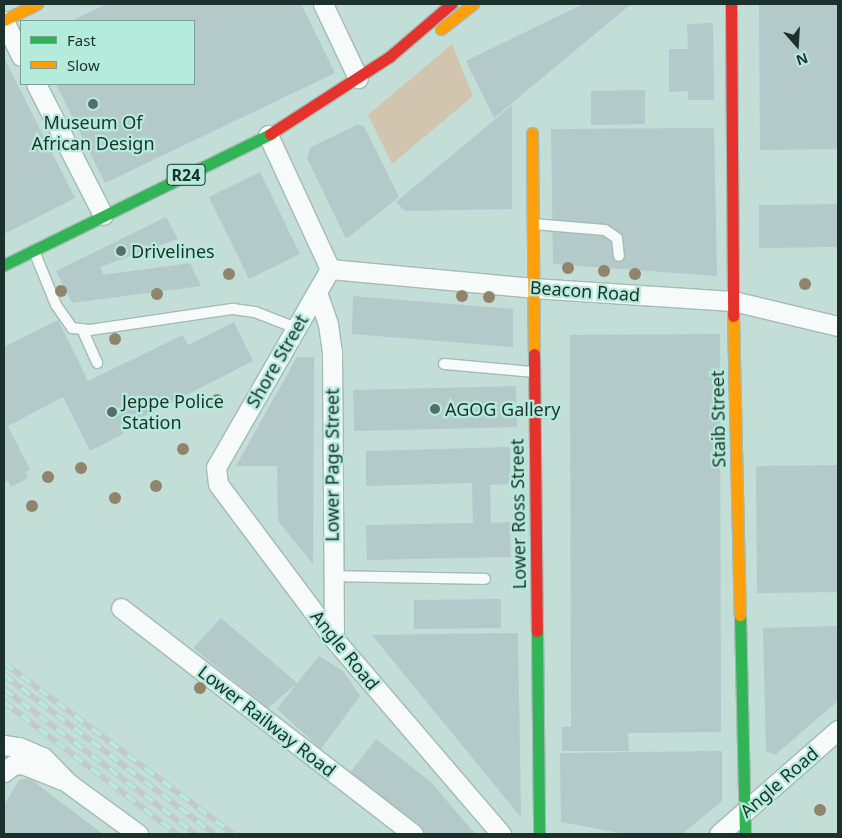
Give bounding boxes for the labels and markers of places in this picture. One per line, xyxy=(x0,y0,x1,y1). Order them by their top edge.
marker: Museum Of African Design xyxy=(87,98,99,110)
place label: Museum Of African Design xyxy=(31,112,155,154)
place label: Drivelines xyxy=(131,240,215,262)
marker: Drivelines xyxy=(115,245,127,257)
place label: Jeppe Police Station xyxy=(122,391,224,434)
place label: AGOG Gallery xyxy=(445,398,560,420)
marker: AGOG Gallery xyxy=(429,403,441,415)
marker: Jeppe Police Station xyxy=(106,406,118,418)

